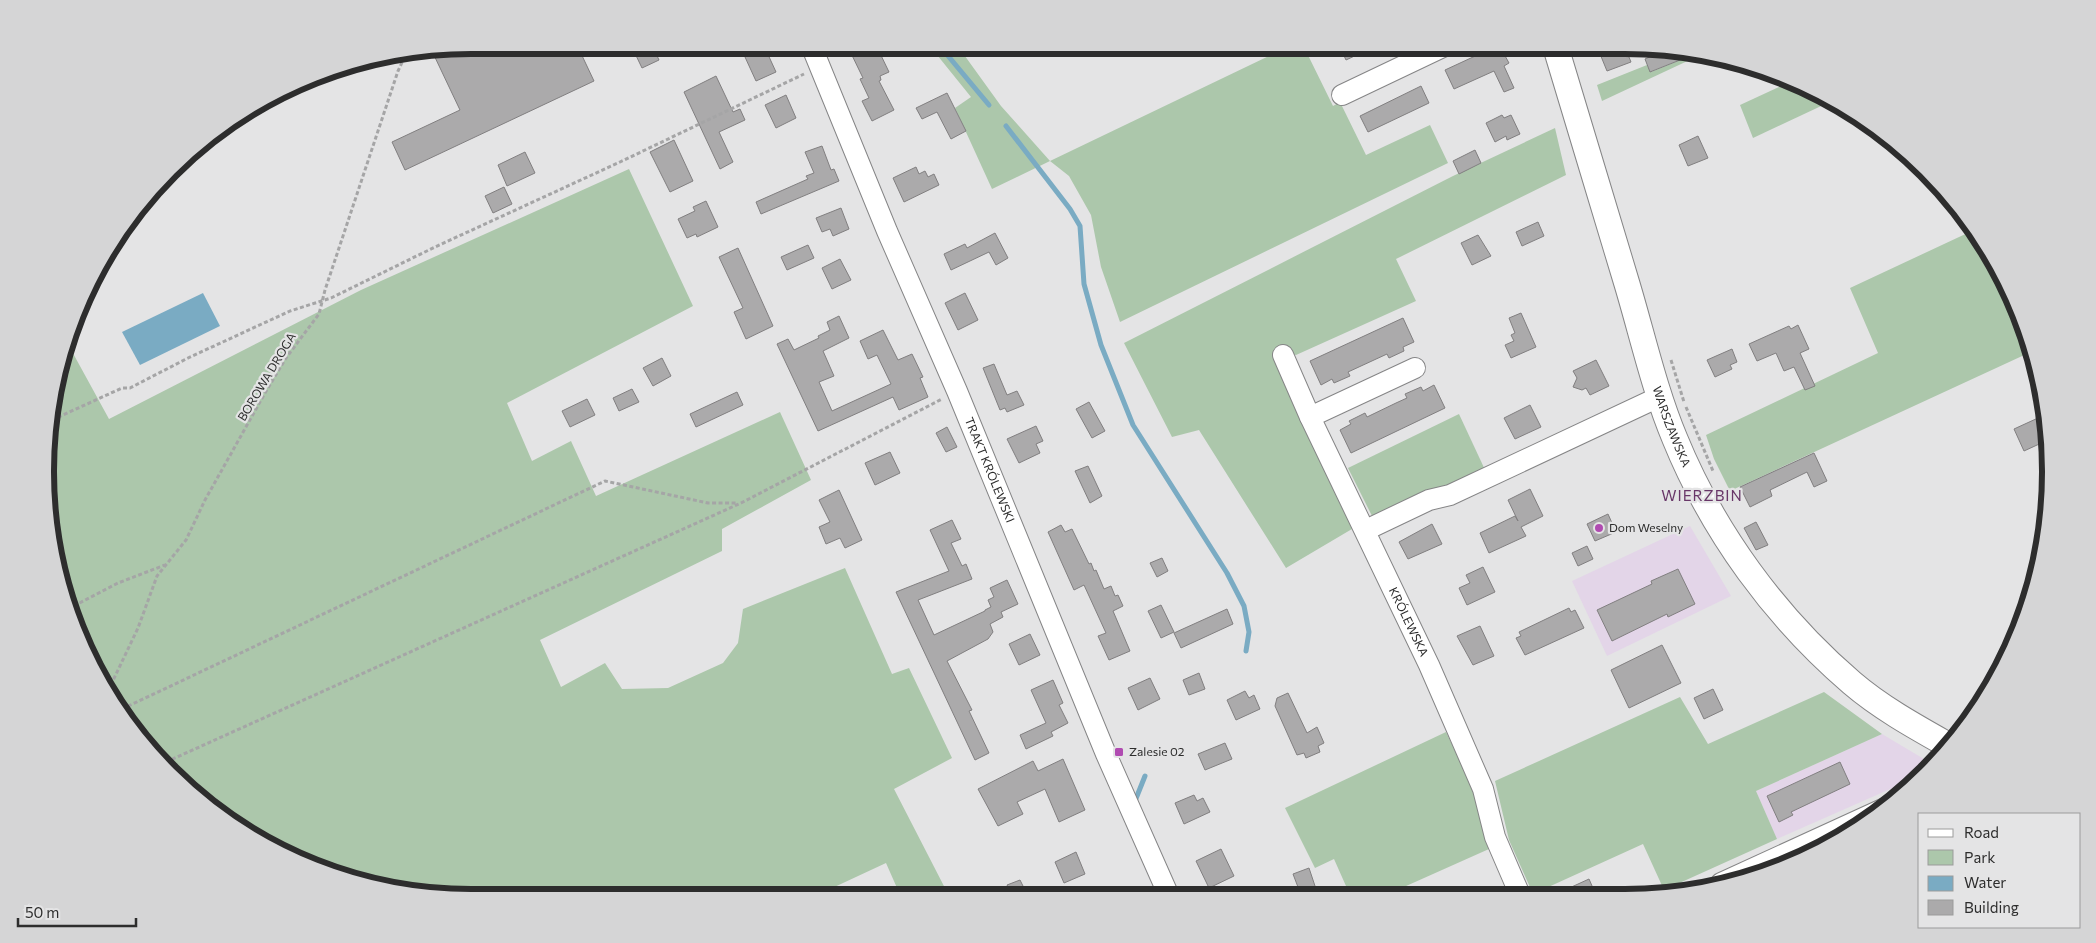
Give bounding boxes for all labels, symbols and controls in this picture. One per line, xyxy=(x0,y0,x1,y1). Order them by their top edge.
street label: BOROWA DROGA xyxy=(234,330,298,423)
street label: WARSZAWSKA xyxy=(1651,384,1694,469)
street label: TRAKT KRÓLEWSKI xyxy=(963,415,1018,524)
district label: WIERZBIN xyxy=(1661,486,1743,504)
place label: Dom Weselny xyxy=(1609,520,1683,534)
marker: Dom Weselny xyxy=(1593,522,1605,534)
street label: KRÓLEWSKA xyxy=(1387,585,1432,658)
place label: Zalesie 02 xyxy=(1129,744,1185,758)
marker: Zalesie 02 xyxy=(1113,746,1125,758)
legend xyxy=(1918,813,2081,928)
text: Road xyxy=(1964,823,1999,841)
text: Park xyxy=(1964,848,1995,866)
text: Water xyxy=(1964,873,2006,891)
scale bar xyxy=(18,896,135,928)
text: Building xyxy=(1964,898,2019,916)
text: 50 m xyxy=(25,903,59,921)

